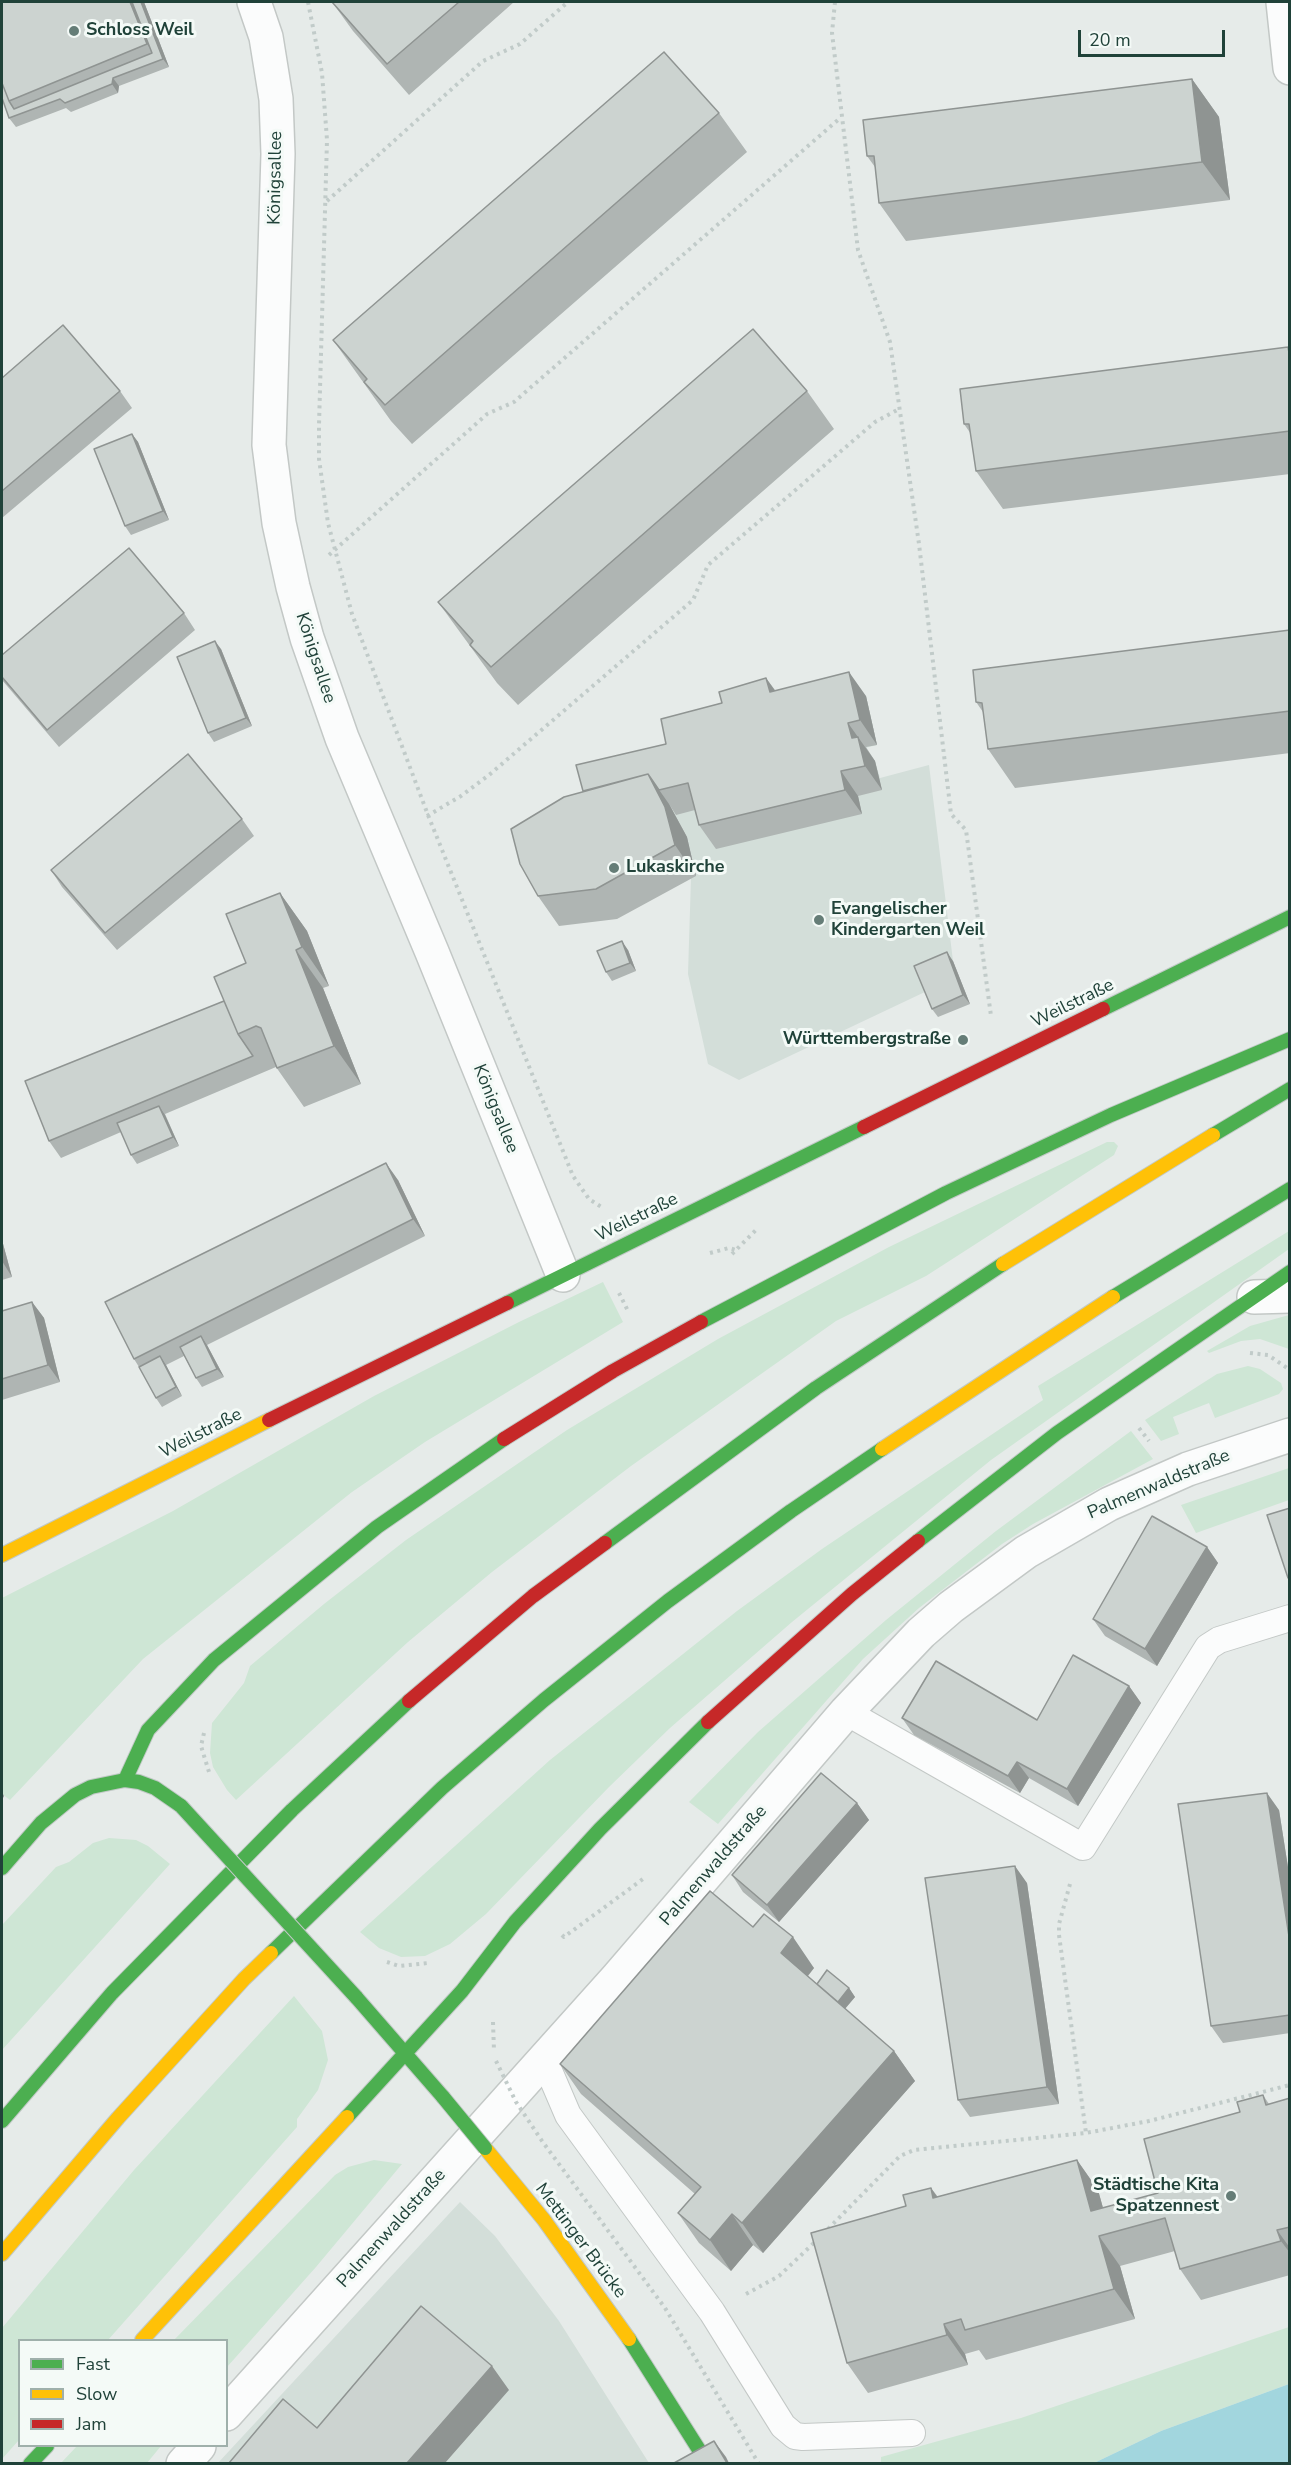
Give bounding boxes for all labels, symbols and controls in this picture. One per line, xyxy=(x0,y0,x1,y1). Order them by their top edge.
scale bar xyxy=(1081,18,1228,56)
place label: Schloss Weil xyxy=(86,20,194,42)
marker: Schloss Weil xyxy=(67,24,81,38)
text: 20 m xyxy=(1089,28,1131,52)
street label: Königsallee xyxy=(264,131,288,225)
street label: Königsallee xyxy=(290,610,340,706)
place label: Lukaskirche xyxy=(626,857,724,879)
marker: Lukaskirche xyxy=(607,861,621,875)
place label: Evangelischer Kindergarten Weil xyxy=(831,899,985,942)
marker: Evangelischer Kindergarten Weil xyxy=(812,913,826,927)
street label: Weilstraße xyxy=(1028,975,1118,1033)
place label: Württembergstraße xyxy=(783,1029,951,1051)
marker: Württembergstraße xyxy=(956,1033,970,1047)
street label: Königsallee xyxy=(467,1061,523,1157)
street label: Weilstraße xyxy=(592,1189,682,1247)
street label: Weilstraße xyxy=(156,1404,246,1464)
street label: Palmenwaldstraße xyxy=(1085,1445,1233,1525)
street label: Palmenwaldstraße xyxy=(656,1801,772,1931)
street label: Palmenwaldstraße xyxy=(333,2165,451,2293)
place label: Städtische Kita Spatzennest xyxy=(1093,2175,1219,2218)
street label: Mettinger Brücke xyxy=(530,2179,630,2303)
marker: Städtische Kita Spatzennest xyxy=(1224,2189,1238,2203)
legend xyxy=(18,2339,228,2447)
text: Fast xyxy=(76,2352,110,2376)
text: Slow xyxy=(76,2382,117,2406)
text: Jam xyxy=(76,2412,107,2436)

